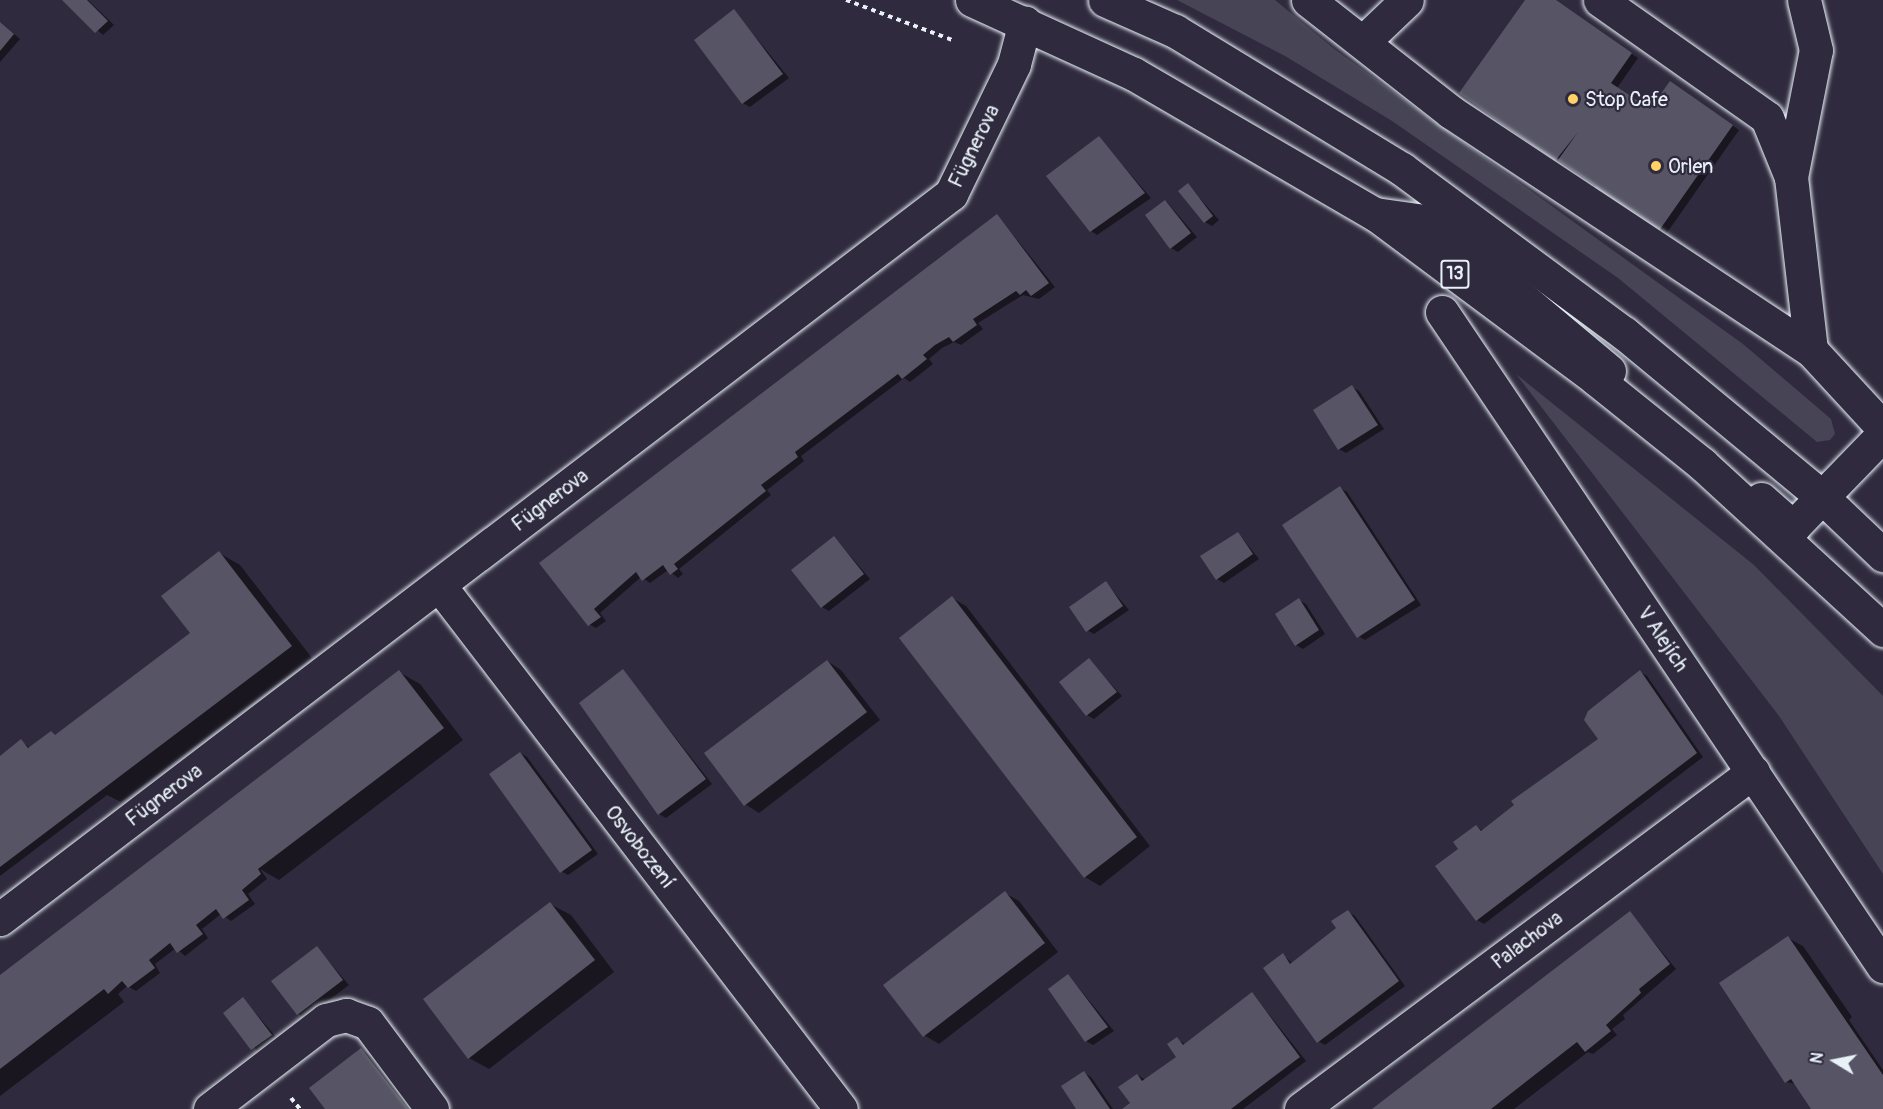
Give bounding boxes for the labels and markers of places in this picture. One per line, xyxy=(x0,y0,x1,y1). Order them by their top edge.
place label: Stop Cafe xyxy=(1585,87,1668,111)
marker: Stop Cafe xyxy=(1566,92,1580,106)
place label: Orlen xyxy=(1668,154,1713,178)
marker: Orlen xyxy=(1649,159,1663,173)

